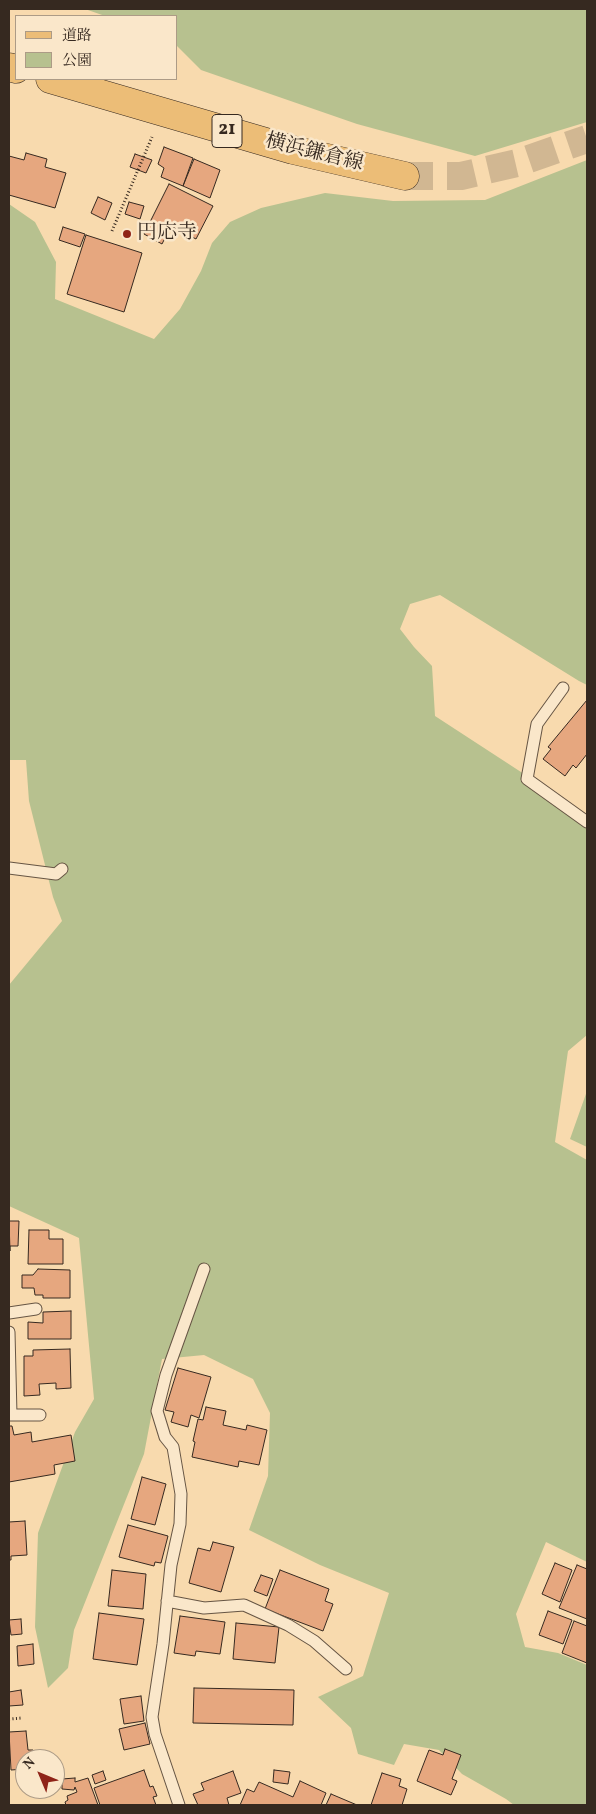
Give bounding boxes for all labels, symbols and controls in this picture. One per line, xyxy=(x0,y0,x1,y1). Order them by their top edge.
legend xyxy=(15,15,178,80)
text: 道路 xyxy=(62,26,92,47)
text: 公園 xyxy=(62,51,92,72)
road number: 21 xyxy=(212,114,242,148)
street label: 横浜鎌倉線 xyxy=(263,130,365,178)
place label: 円応寺 xyxy=(137,222,197,246)
marker: 円応寺 xyxy=(121,228,133,240)
north arrow xyxy=(15,1749,65,1799)
text: N xyxy=(19,1753,40,1774)

